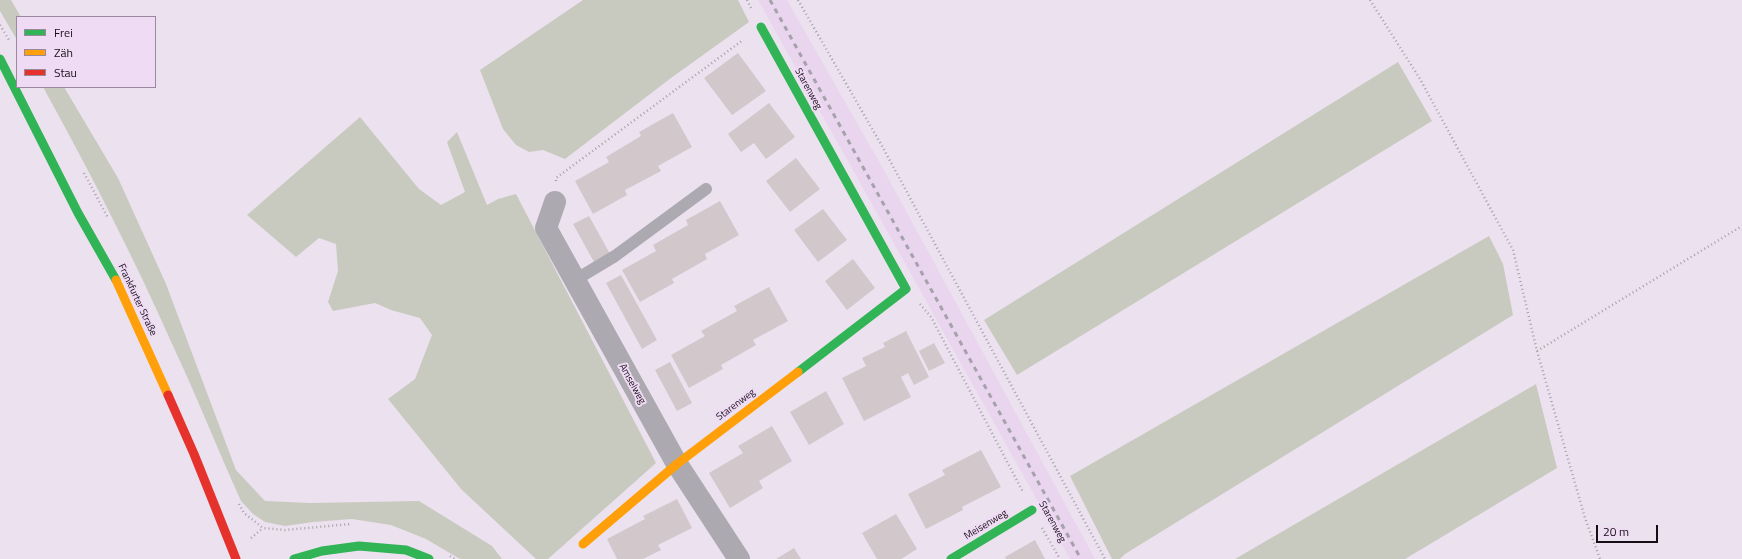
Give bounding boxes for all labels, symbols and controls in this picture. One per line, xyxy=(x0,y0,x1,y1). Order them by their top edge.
legend xyxy=(16,16,156,88)
text: Frei xyxy=(54,23,73,42)
text: Zäh xyxy=(54,43,73,62)
text: Stau xyxy=(54,63,77,82)
street label: Starenweg xyxy=(792,66,824,112)
street label: Frankfurter Straße xyxy=(115,262,159,338)
street label: Amselweg xyxy=(616,362,648,406)
street label: Starenweg xyxy=(714,387,758,423)
street label: Starenweg xyxy=(1036,499,1068,545)
street label: Meisenweg xyxy=(962,507,1010,543)
scale bar xyxy=(1598,517,1660,543)
text: 20 m xyxy=(1603,522,1629,541)

